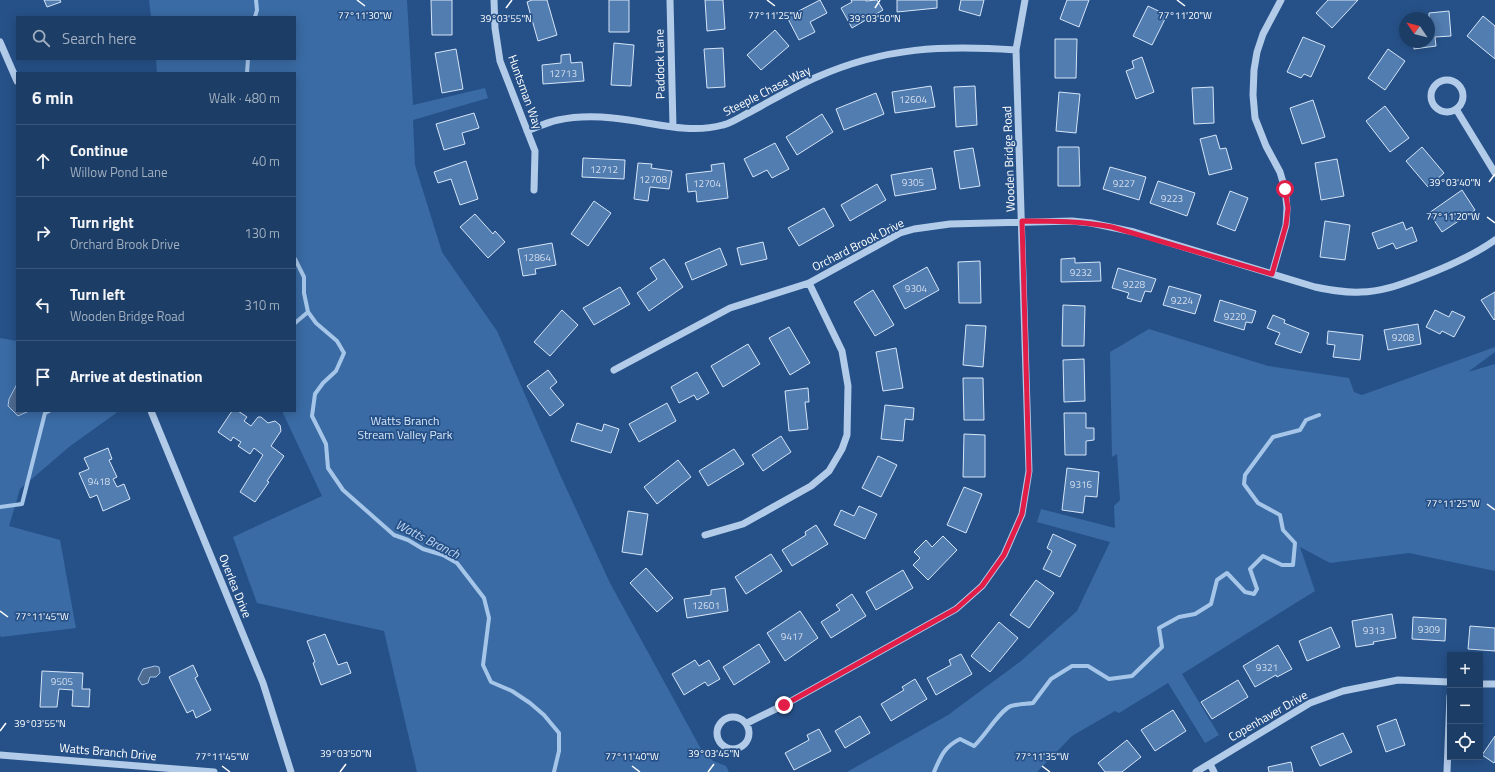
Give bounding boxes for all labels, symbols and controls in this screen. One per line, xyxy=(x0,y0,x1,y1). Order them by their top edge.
text: 77°11'30"W xyxy=(338,8,392,23)
text: 77°11'25"W xyxy=(748,8,802,23)
text: 77°11'20"W xyxy=(1158,8,1212,23)
text: 39°03'55"N xyxy=(480,11,532,26)
text: 39°03'50"N xyxy=(849,11,901,26)
north arrow xyxy=(1399,12,1435,48)
search box xyxy=(16,16,296,60)
icon: search xyxy=(30,27,52,49)
text: Search here xyxy=(62,27,136,50)
street label: Paddock Lane xyxy=(649,29,670,99)
street label: Huntsman Way xyxy=(503,52,548,132)
street label: Steeple Chase Way xyxy=(720,60,814,121)
house number: 12713 xyxy=(549,66,577,81)
text: 6 min xyxy=(32,85,73,111)
text: Walk · 480 m xyxy=(209,88,280,108)
house number: 12604 xyxy=(899,92,927,107)
street label: Wooden Bridge Road xyxy=(997,106,1020,212)
text: Continue xyxy=(70,139,128,162)
icon: ahead xyxy=(32,150,54,172)
text: 40 m xyxy=(252,151,280,171)
text: Willow Pond Lane xyxy=(70,162,167,182)
house number: 12712 xyxy=(590,162,618,177)
house number: 12708 xyxy=(639,172,667,187)
house number: 9305 xyxy=(902,175,925,190)
text: 39°03'40"N xyxy=(1429,175,1481,190)
house number: 12704 xyxy=(693,176,721,191)
house number: 9227 xyxy=(1113,176,1135,191)
route start xyxy=(1276,180,1294,198)
house number: 9223 xyxy=(1161,191,1183,206)
text: 77°11'20"W xyxy=(1426,209,1480,224)
text: Turn right xyxy=(70,211,134,234)
street label: Orchard Brook Drive xyxy=(808,213,907,276)
icon: right xyxy=(32,222,54,244)
text: 130 m xyxy=(244,223,280,243)
text: Orchard Brook Drive xyxy=(70,234,180,254)
house number: 12864 xyxy=(523,250,551,265)
house number: 9232 xyxy=(1070,265,1092,280)
house number: 9228 xyxy=(1123,277,1146,292)
house number: 9304 xyxy=(905,281,928,296)
text: Turn left xyxy=(70,283,125,306)
house number: 9224 xyxy=(1171,293,1194,308)
icon: left xyxy=(32,294,54,316)
text: 310 m xyxy=(244,295,280,315)
text: Wooden Bridge Road xyxy=(70,306,185,326)
house number: 9220 xyxy=(1224,309,1247,324)
house number: 9208 xyxy=(1392,330,1415,345)
text: Arrive at destination xyxy=(70,365,203,388)
icon: arrive xyxy=(32,366,54,388)
park label: Watts Branch Stream Valley Park xyxy=(358,411,453,444)
house number: 9418 xyxy=(88,474,111,489)
house number: 9316 xyxy=(1070,477,1093,492)
text: 77°11'25"W xyxy=(1426,496,1480,511)
water label: Watts Branch xyxy=(392,514,464,564)
street label: Overlea Drive xyxy=(214,551,257,621)
house number: 12601 xyxy=(692,598,720,613)
text: 77°11'45"W xyxy=(15,609,69,624)
house number: 9309 xyxy=(1418,622,1441,637)
house number: 9313 xyxy=(1363,623,1385,638)
house number: 9417 xyxy=(781,629,803,644)
map controls xyxy=(1447,652,1483,760)
button: + xyxy=(1447,652,1483,688)
house number: 9321 xyxy=(1256,660,1278,675)
house number: 9505 xyxy=(51,674,74,689)
street label: Copenhaver Drive xyxy=(1225,685,1311,746)
button: − xyxy=(1447,688,1483,724)
route end xyxy=(775,696,793,714)
text: 39°03'55"N xyxy=(14,716,66,731)
button: locate xyxy=(1447,724,1483,760)
street label: Watts Branch Drive xyxy=(59,738,158,765)
text: 39°03'50"N xyxy=(320,746,372,761)
text: 39°03'45"N xyxy=(688,746,740,761)
text: 77°11'45"W xyxy=(195,749,249,764)
text: 77°11'40"W xyxy=(605,749,659,764)
text: 77°11'35"W xyxy=(1015,749,1069,764)

